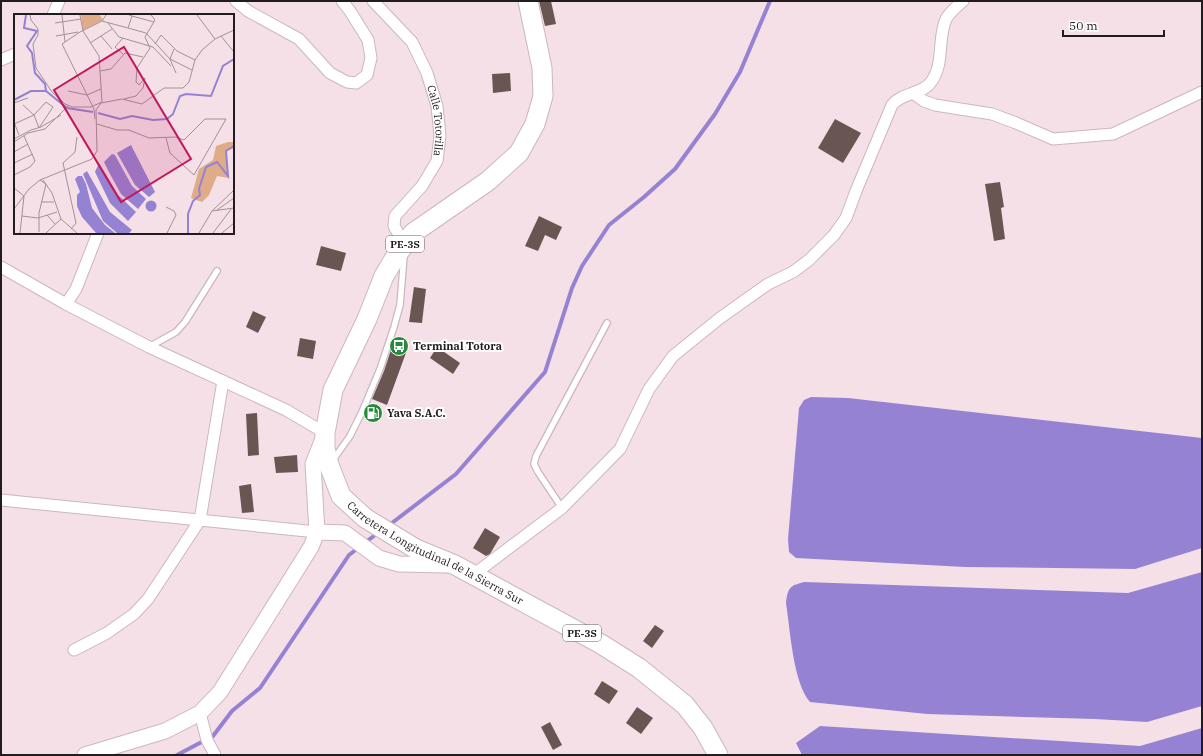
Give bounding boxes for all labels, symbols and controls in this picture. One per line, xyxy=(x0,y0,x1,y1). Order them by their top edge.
scale bar xyxy=(1063,12,1164,38)
inset map xyxy=(14,14,234,234)
text: 50 m xyxy=(1069,18,1098,33)
street label: Calle Totorilla xyxy=(424,83,447,157)
road number: PE-3S xyxy=(386,236,424,252)
bus stop icon: Terminal Totora xyxy=(388,335,410,357)
place label: Terminal Totora xyxy=(413,339,502,353)
fuel station icon: Yava S.A.C. xyxy=(362,402,384,424)
place label: Yava S.A.C. xyxy=(387,406,446,420)
street label: Carretera Longitudinal de la Sierra Sur xyxy=(344,498,526,608)
road number: PE-3S xyxy=(563,625,601,641)

